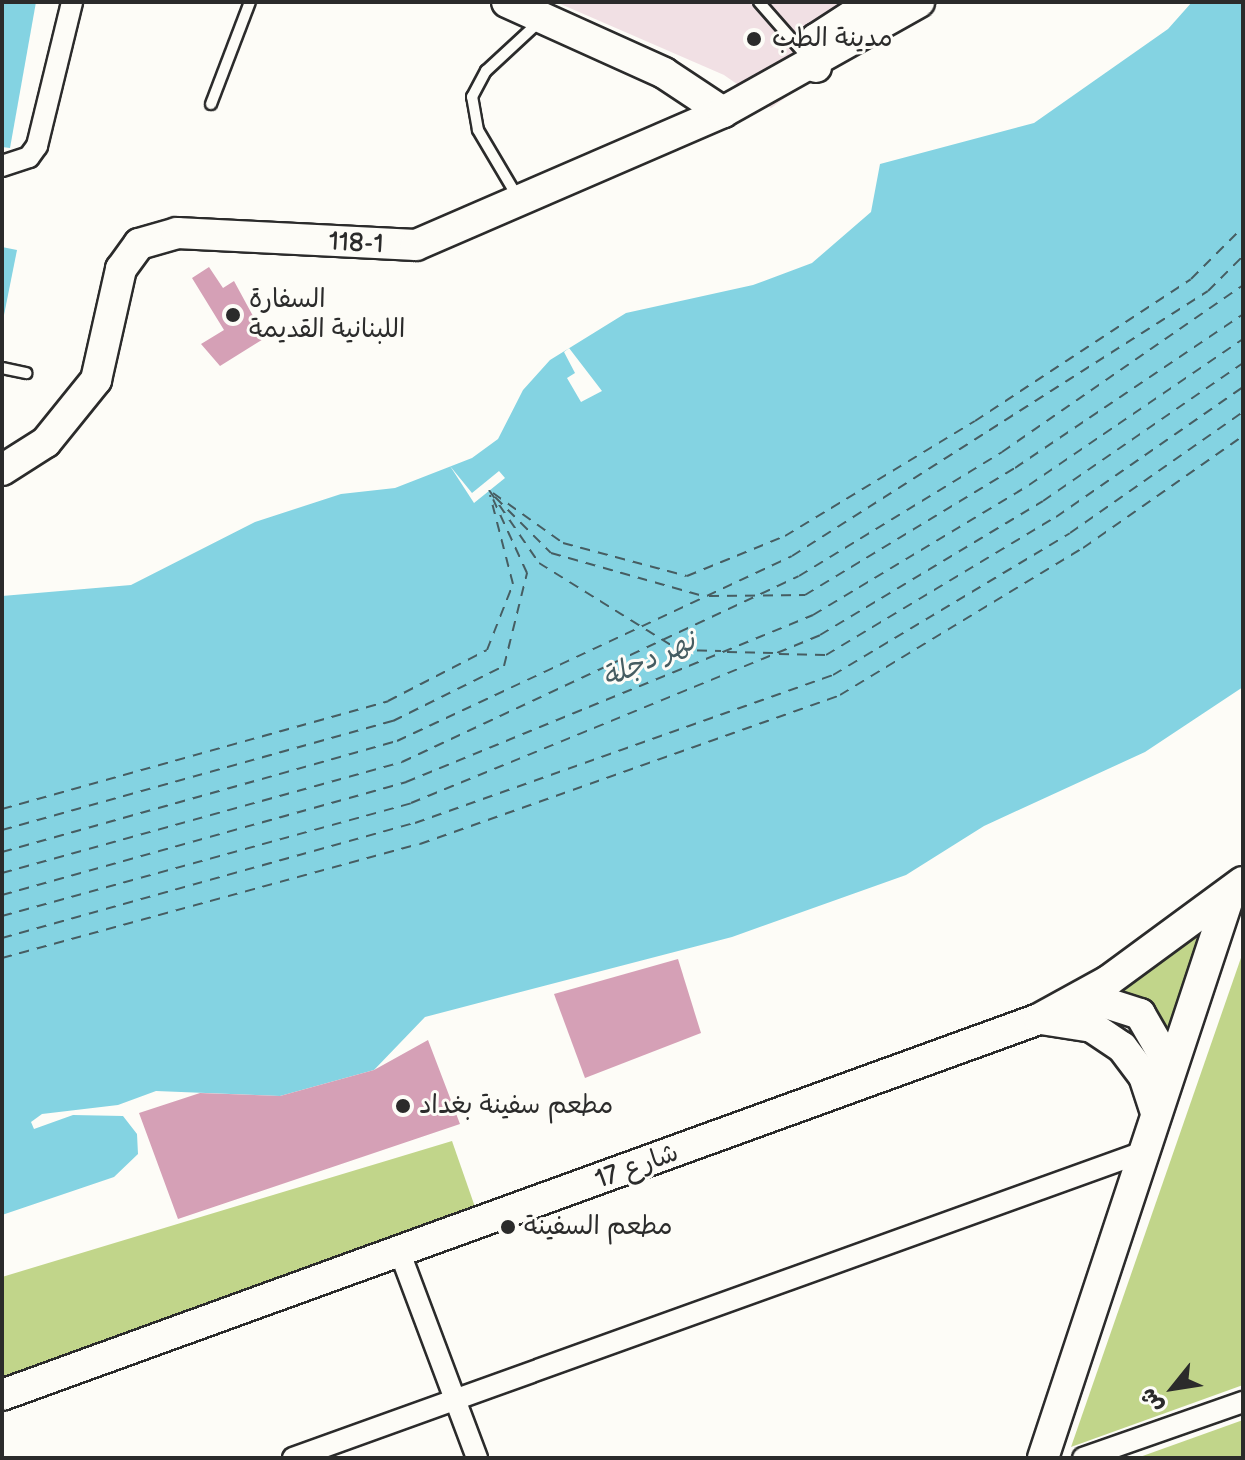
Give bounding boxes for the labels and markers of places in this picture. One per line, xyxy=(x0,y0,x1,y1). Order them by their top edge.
place label: مدينة الطب xyxy=(772,23,893,55)
marker: مدينة الطب xyxy=(743,28,765,50)
place label: السفارة اللبنانية القديمة xyxy=(249,284,405,346)
marker: السفارة اللبنانية القديمة xyxy=(224,306,242,324)
place label: مطعم سفينة بغداد xyxy=(419,1090,613,1122)
marker: مطعم سفينة بغداد xyxy=(394,1097,412,1115)
place label: مطعم السفينة xyxy=(524,1211,673,1243)
marker: مطعم السفينة xyxy=(499,1218,517,1236)

